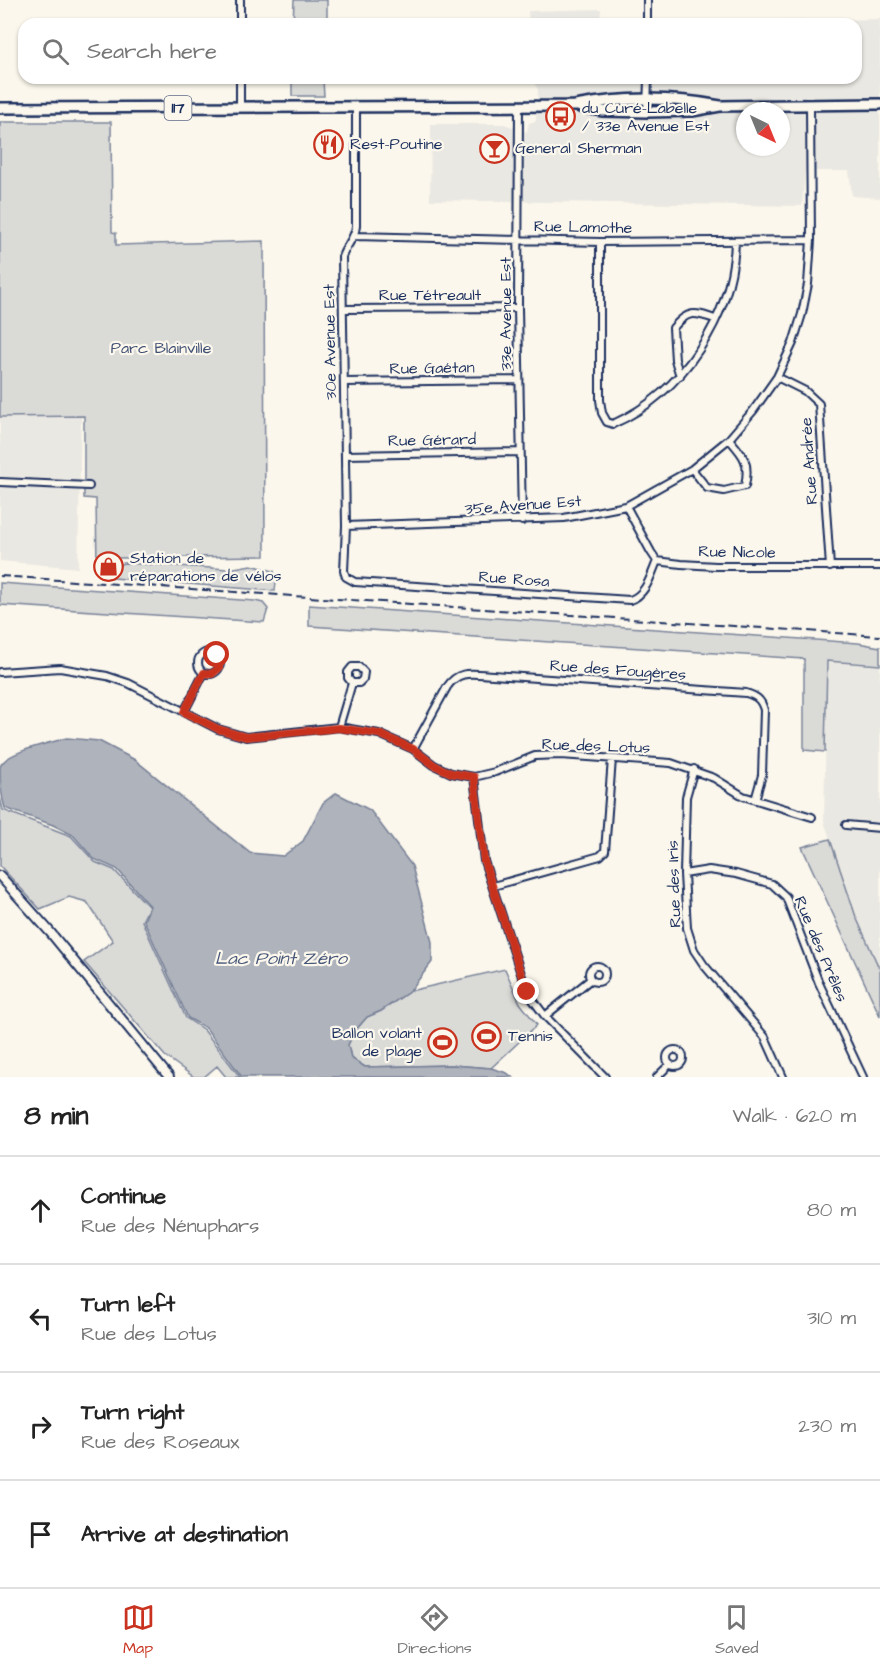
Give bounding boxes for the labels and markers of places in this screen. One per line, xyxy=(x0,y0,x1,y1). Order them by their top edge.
place label: du Curé-Labelle / 33e Avenue Est xyxy=(582,97,710,137)
bus stop icon: du Curé-Labelle / 33e Avenue Est xyxy=(545,101,577,133)
restaurant icon: Rest-Poutine xyxy=(313,128,345,160)
bar icon: General Sherman xyxy=(478,132,510,164)
place label: Rest-Poutine xyxy=(350,133,443,155)
place label: General Sherman xyxy=(515,137,642,159)
place label: Station de réparations de vélos xyxy=(130,547,282,587)
shop icon: Station de réparations de vélos xyxy=(93,551,125,583)
sports icon: Tennis xyxy=(471,1020,503,1052)
place label: Ballon volant de plage xyxy=(332,1022,423,1063)
place label: Tennis xyxy=(508,1025,553,1047)
sports icon: Ballon volant de plage xyxy=(427,1026,459,1058)

